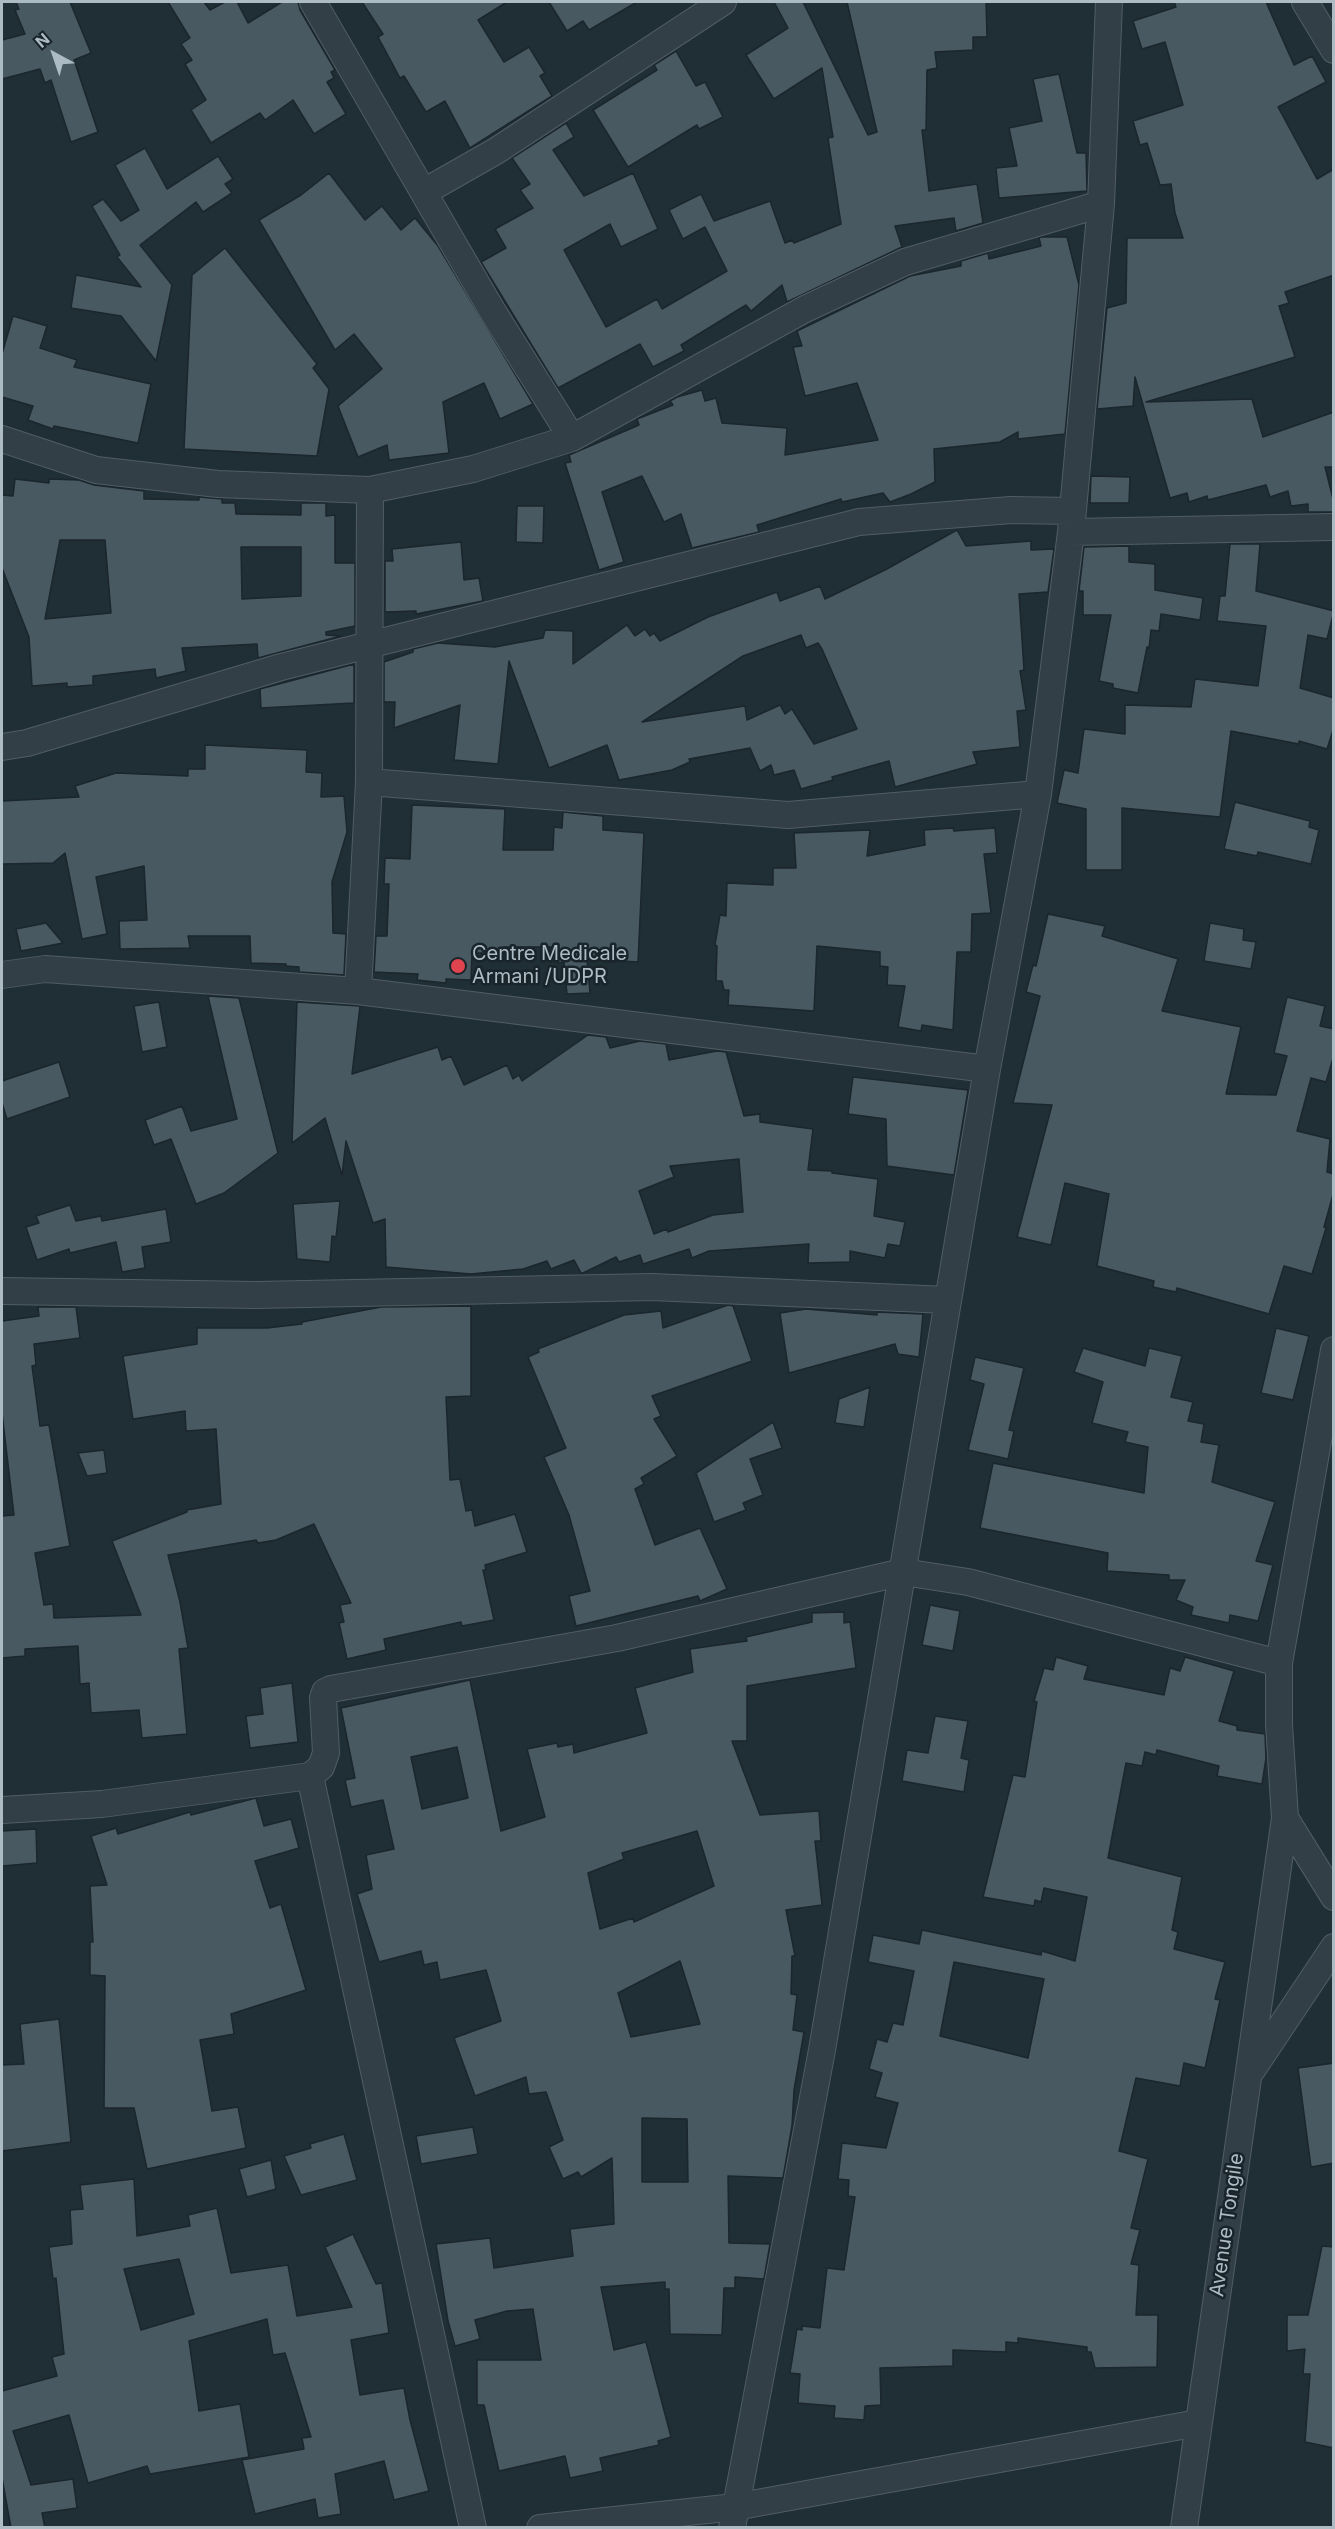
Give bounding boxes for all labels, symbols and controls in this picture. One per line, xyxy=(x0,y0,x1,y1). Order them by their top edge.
north arrow xyxy=(24,24,84,84)
text: N xyxy=(31,29,54,52)
place label: Centre Medicale Armani /UDPR xyxy=(472,942,627,989)
marker: Centre Medicale Armani /UDPR xyxy=(449,957,467,975)
street label: Avenue Tongile xyxy=(1205,2152,1249,2298)

